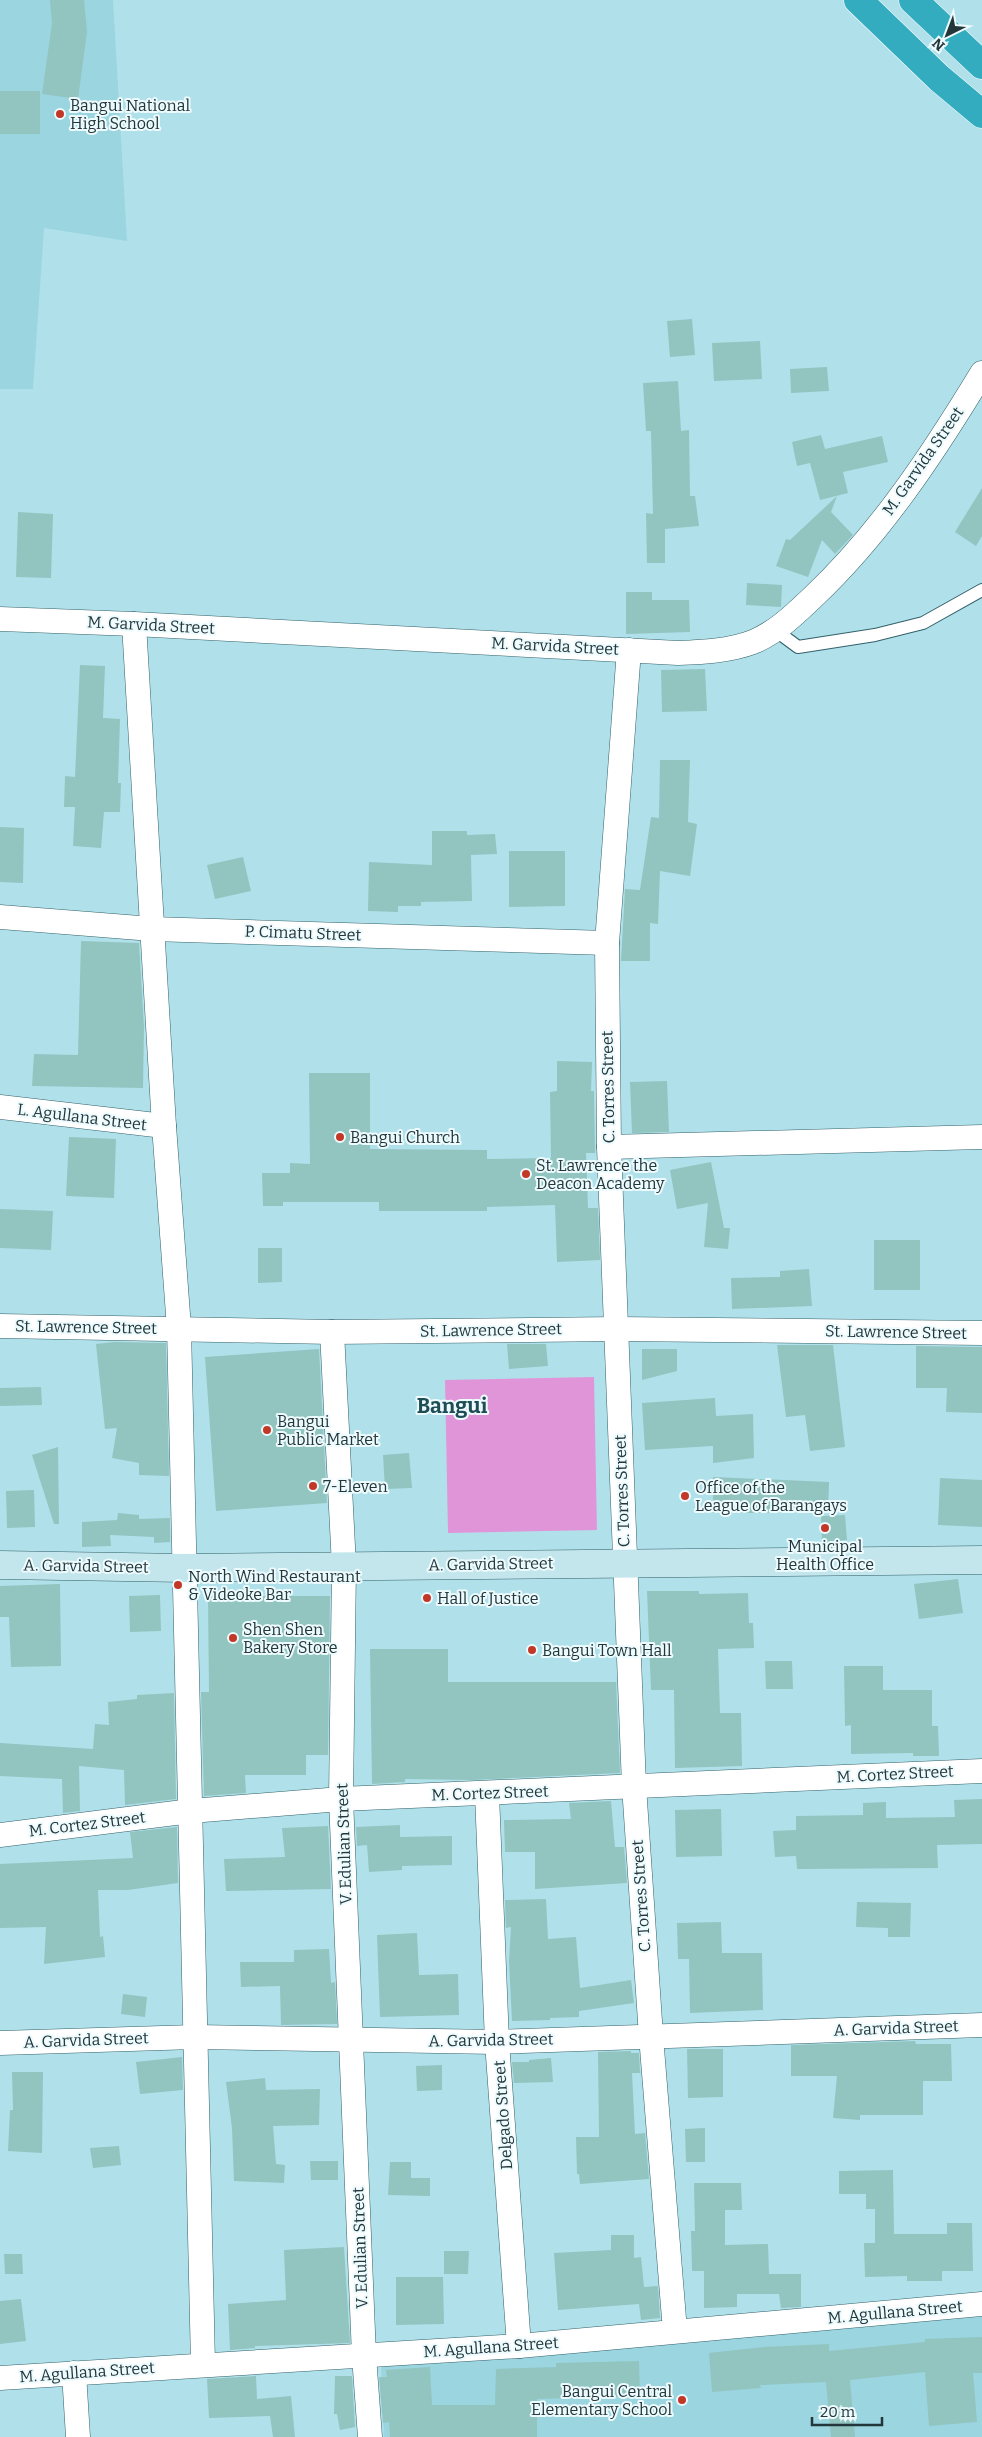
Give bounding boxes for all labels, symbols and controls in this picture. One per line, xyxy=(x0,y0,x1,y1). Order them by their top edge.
north arrow xyxy=(922,10,972,60)
text: N xyxy=(929,34,948,54)
place label: Bangui National High School xyxy=(70,96,190,133)
marker: Bangui National High School xyxy=(54,108,66,120)
street label: M. Garvida Street xyxy=(879,403,968,519)
street label: M. Garvida Street xyxy=(87,612,216,638)
street label: M. Garvida Street xyxy=(491,633,620,659)
street label: P. Cimatu Street xyxy=(244,921,362,945)
street label: C. Torres Street xyxy=(598,1030,618,1144)
street label: L. Agullana Street xyxy=(16,1100,148,1134)
place label: Bangui Church xyxy=(350,1128,460,1147)
marker: Bangui Church xyxy=(334,1131,346,1143)
place label: St. Lawrence the Deacon Academy xyxy=(536,1156,665,1193)
marker: St. Lawrence the Deacon Academy xyxy=(520,1168,532,1180)
street label: St. Lawrence Street xyxy=(15,1316,157,1338)
street label: St. Lawrence Street xyxy=(420,1319,562,1341)
street label: St. Lawrence Street xyxy=(825,1321,967,1343)
district label: Bangui xyxy=(417,1393,488,1419)
place label: Bangui Public Market xyxy=(277,1412,379,1449)
marker: Bangui Public Market xyxy=(261,1424,273,1436)
street label: C. Torres Street xyxy=(611,1434,633,1548)
place label: 7-Eleven xyxy=(323,1477,388,1496)
place label: Office of the League of Barangays xyxy=(695,1478,847,1515)
marker: 7-Eleven xyxy=(307,1480,319,1492)
marker: Office of the League of Barangays xyxy=(679,1490,691,1502)
marker: Municipal Health Office xyxy=(819,1522,831,1534)
place label: Municipal Health Office xyxy=(776,1537,874,1574)
street label: A. Garvida Street xyxy=(428,1553,554,1575)
street label: A. Garvida Street xyxy=(23,1555,149,1577)
place label: North Wind Restaurant & Videoke Bar xyxy=(188,1567,361,1604)
marker: North Wind Restaurant & Videoke Bar xyxy=(172,1579,184,1591)
place label: Hall of Justice xyxy=(437,1589,538,1608)
marker: Hall of Justice xyxy=(421,1592,433,1604)
place label: Shen Shen Bakery Store xyxy=(243,1620,338,1657)
marker: Shen Shen Bakery Store xyxy=(227,1632,239,1644)
place label: Bangui Town Hall xyxy=(542,1641,672,1660)
marker: Bangui Town Hall xyxy=(526,1644,538,1656)
street label: M. Cortez Street xyxy=(836,1761,954,1787)
street label: M. Cortez Street xyxy=(431,1781,549,1805)
street label: V. Edulian Street xyxy=(332,1783,356,1905)
street label: M. Cortez Street xyxy=(28,1807,147,1841)
street label: C. Torres Street xyxy=(628,1839,654,1953)
street label: A. Garvida Street xyxy=(833,2016,959,2040)
street label: A. Garvida Street xyxy=(23,2028,149,2052)
street label: A. Garvida Street xyxy=(428,2029,554,2051)
street label: Delgado Street xyxy=(490,2060,516,2170)
street label: V. Edulian Street xyxy=(348,2187,372,2309)
street label: M. Agullana Street xyxy=(827,2297,964,2327)
street label: M. Agullana Street xyxy=(423,2333,560,2361)
street label: M. Agullana Street xyxy=(19,2358,156,2386)
place label: Bangui Central Elementary School xyxy=(531,2382,672,2419)
marker: Bangui Central Elementary School xyxy=(676,2394,688,2406)
scale bar xyxy=(812,2394,882,2426)
text: 20 m xyxy=(820,2403,856,2421)

